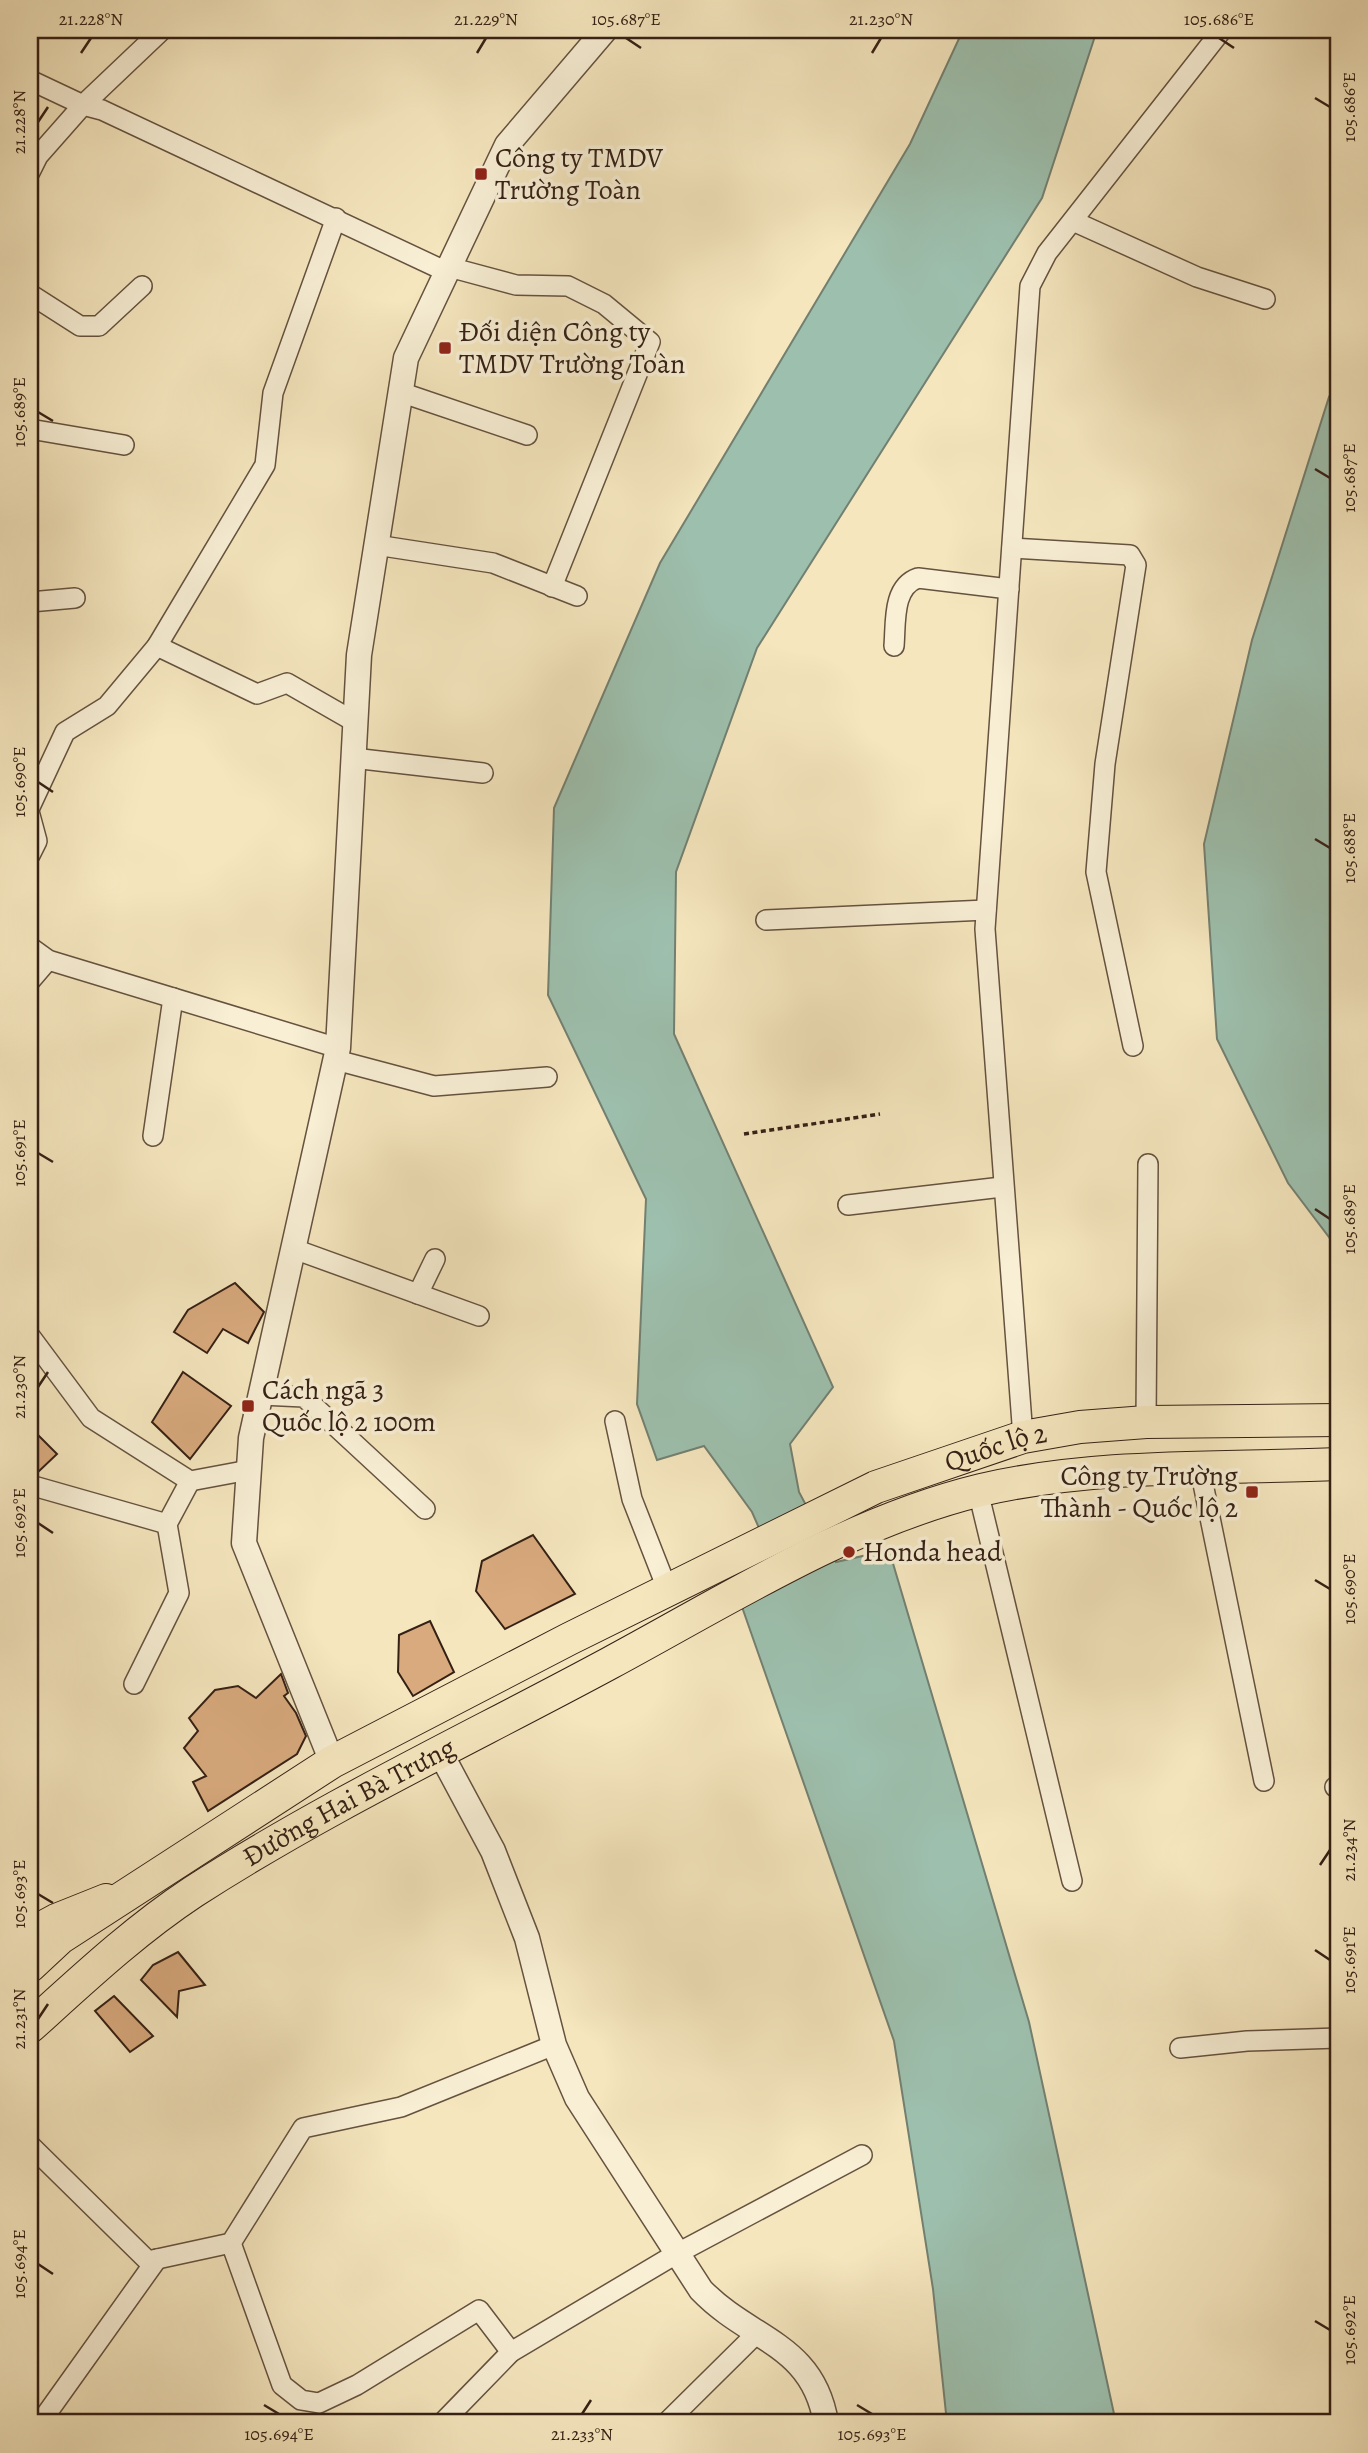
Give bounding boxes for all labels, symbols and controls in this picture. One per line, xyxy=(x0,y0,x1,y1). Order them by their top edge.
text: 21.228°N xyxy=(59,7,123,31)
text: 21.229°N xyxy=(454,7,518,31)
text: 105.687°E xyxy=(591,7,661,31)
text: 21.230°N xyxy=(849,7,913,31)
text: 105.686°E xyxy=(1184,7,1254,31)
text: 105.686°E xyxy=(1337,72,1361,142)
text: 21.228°N xyxy=(7,90,31,154)
place label: Công ty TMDV Trường Toàn xyxy=(495,139,664,209)
marker: Công ty TMDV Trường Toàn xyxy=(473,166,489,182)
place label: Đối diện Công ty TMDV Trường Toàn xyxy=(459,313,685,383)
marker: Đối diện Công ty TMDV Trường Toàn xyxy=(437,340,453,356)
text: 105.689°E xyxy=(7,377,31,447)
text: 105.687°E xyxy=(1337,443,1361,513)
text: 105.690°E xyxy=(7,746,31,818)
text: 105.688°E xyxy=(1337,813,1361,883)
text: 105.691°E xyxy=(7,1119,31,1187)
text: 105.689°E xyxy=(1337,1184,1361,1254)
text: 21.230°N xyxy=(7,1355,31,1419)
place label: Cách ngã 3 Quốc lộ 2 100m xyxy=(262,1371,436,1441)
marker: Cách ngã 3 Quốc lộ 2 100m xyxy=(240,1398,256,1414)
street label: Quốc lộ 2 xyxy=(940,1414,1050,1481)
place label: Công ty Trường Thành - Quốc lộ 2 xyxy=(1041,1457,1238,1527)
marker: Công ty Trường Thành - Quốc lộ 2 xyxy=(1244,1484,1260,1500)
text: 105.692°E xyxy=(7,1488,31,1558)
place label: Honda head xyxy=(863,1533,1003,1571)
marker: Honda head xyxy=(841,1544,857,1560)
text: 105.690°E xyxy=(1337,1553,1361,1625)
street label: Đường Hai Bà Trưng xyxy=(235,1728,462,1876)
text: 21.234°N xyxy=(1337,1819,1361,1881)
text: 105.693°E xyxy=(7,1859,31,1929)
text: 105.691°E xyxy=(1337,1926,1361,1994)
text: 21.231°N xyxy=(7,1989,31,2049)
text: 105.694°E xyxy=(7,2229,31,2299)
text: 105.692°E xyxy=(1337,2295,1361,2365)
text: 105.694°E xyxy=(244,2422,314,2446)
text: 21.233°N xyxy=(551,2422,613,2446)
text: 105.693°E xyxy=(837,2422,907,2446)

